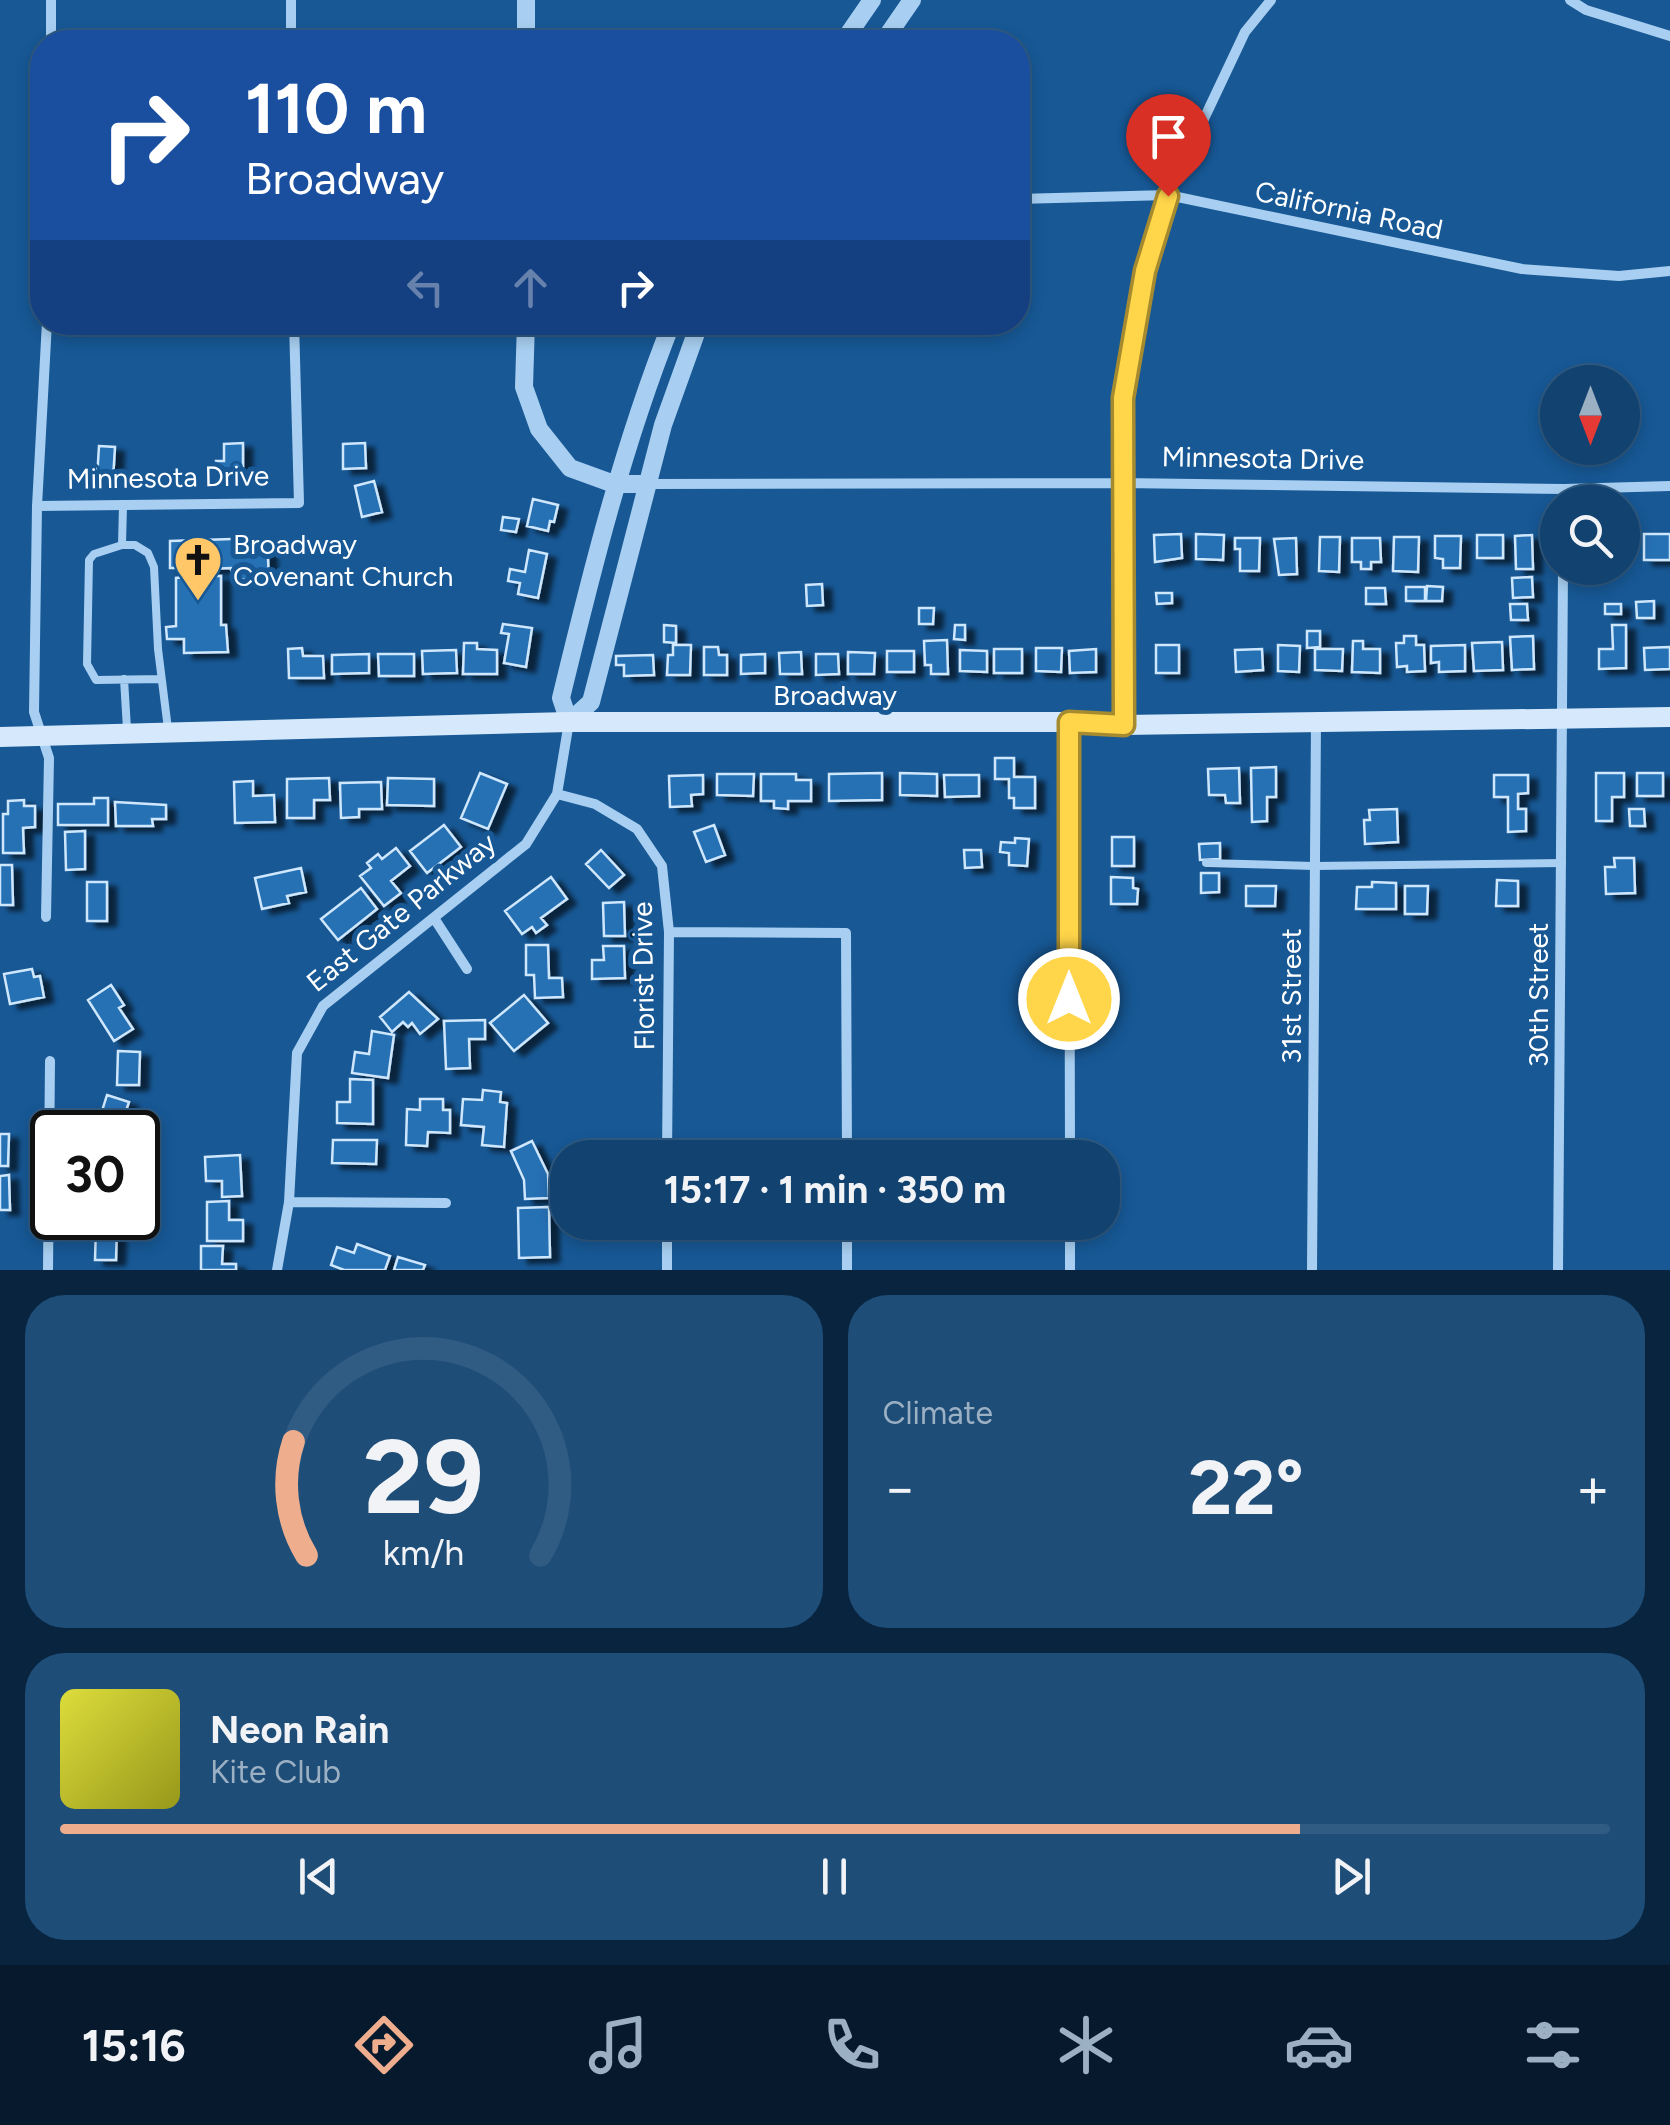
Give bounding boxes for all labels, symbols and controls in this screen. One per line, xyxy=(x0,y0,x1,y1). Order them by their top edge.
text: 110 m xyxy=(245,66,427,151)
icon: right xyxy=(80,70,210,200)
pin xyxy=(1126,94,1211,197)
icon: arrive xyxy=(1141,109,1196,164)
text: Broadway xyxy=(245,151,444,205)
street label: California Road xyxy=(1252,174,1446,246)
icon: left xyxy=(398,260,453,315)
icon: ahead xyxy=(503,260,558,315)
icon: right xyxy=(608,260,663,315)
north arrow xyxy=(1540,365,1640,465)
map controls xyxy=(1540,365,1640,585)
street label: Minnesota Drive xyxy=(1161,439,1365,477)
street label: Minnesota Drive xyxy=(66,458,270,496)
button: search xyxy=(1540,485,1640,585)
place label: Broadway Covenant Church xyxy=(233,527,453,593)
church icon: Broadway Covenant Church xyxy=(172,534,224,602)
street label: Broadway xyxy=(773,678,897,712)
street label: East Gate Parkway xyxy=(300,825,503,999)
street label: Florist Drive xyxy=(625,901,661,1051)
street label: 30th Street xyxy=(1521,923,1555,1067)
street label: 31st Street xyxy=(1274,928,1308,1064)
position arrow xyxy=(1017,947,1121,1051)
speed limit sign: 30 xyxy=(30,1110,160,1240)
text: 15:17 · 1 min · 350 m xyxy=(664,1167,1006,1213)
text: Climate xyxy=(883,1394,993,1432)
text: 29 xyxy=(363,1414,484,1539)
text: 22° xyxy=(1189,1443,1304,1533)
text: − xyxy=(883,1455,917,1521)
text: + xyxy=(1576,1455,1610,1521)
text: km/h xyxy=(383,1531,465,1574)
text: Neon Rain xyxy=(210,1707,389,1753)
text: Kite Club xyxy=(210,1753,341,1791)
icon: previous xyxy=(291,1849,346,1904)
icon: pause xyxy=(807,1849,862,1904)
icon: next xyxy=(1324,1849,1379,1904)
icon: directions xyxy=(349,2010,419,2080)
icon: music xyxy=(583,2010,653,2080)
icon: phone xyxy=(817,2010,887,2080)
icon: climate xyxy=(1051,2010,1121,2080)
icon: car xyxy=(1284,2010,1354,2080)
icon: filters xyxy=(1518,2010,1588,2080)
text: 15:16 xyxy=(82,2018,186,2072)

